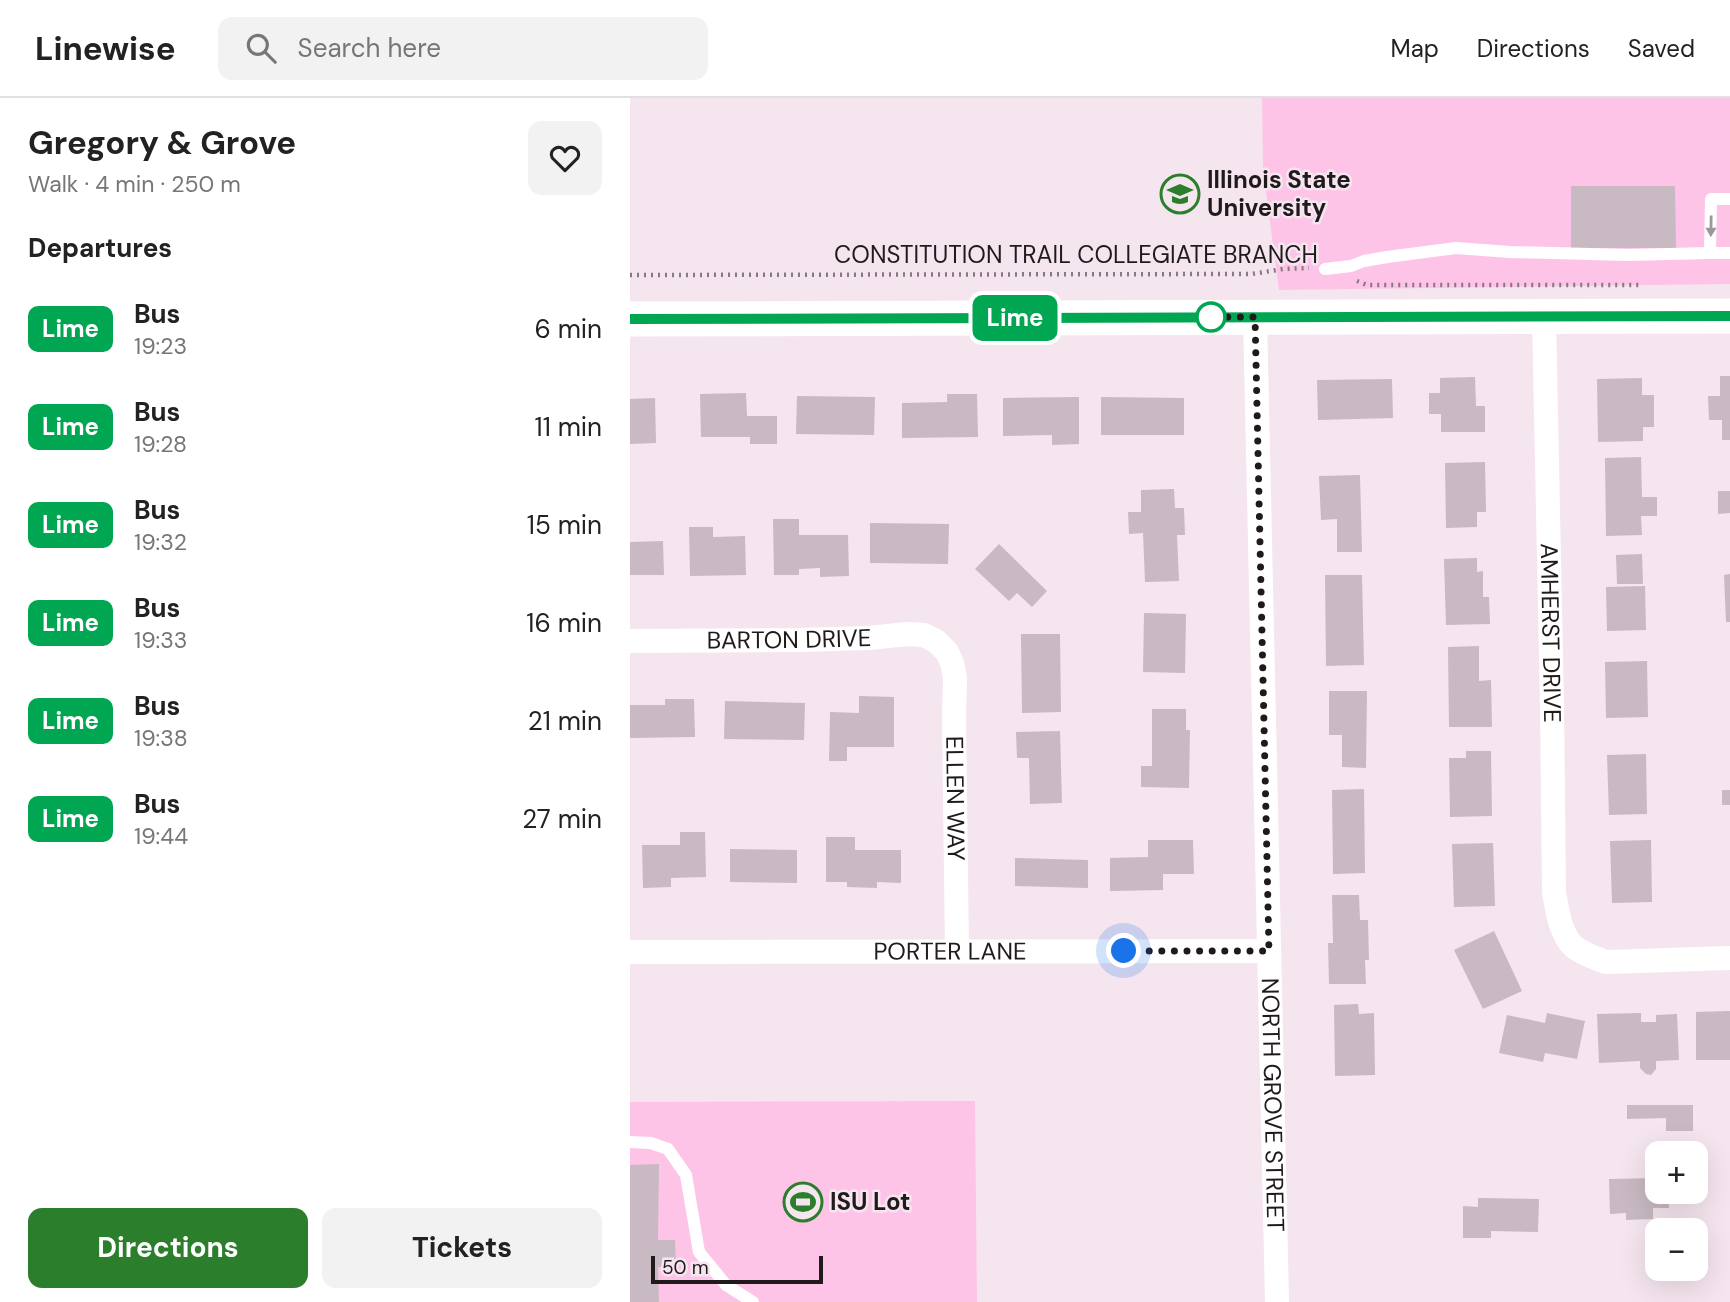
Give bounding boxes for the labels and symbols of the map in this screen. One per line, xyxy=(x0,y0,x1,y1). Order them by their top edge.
place label: Illinois State University xyxy=(1207,164,1351,223)
school or university icon: Illinois State University xyxy=(1159,173,1201,215)
one-way arrow xyxy=(1705,216,1716,238)
street label: CONSTITUTION TRAIL COLLEGIATE BRANCH xyxy=(834,239,1318,270)
line badge: Lime xyxy=(966,295,1064,341)
unlabelled marker xyxy=(1196,302,1226,332)
street label: AMHERST DRIVE xyxy=(1534,543,1568,723)
street label: BARTON DRIVE xyxy=(707,622,872,656)
street label: ELLEN WAY xyxy=(939,736,972,861)
your location xyxy=(1106,933,1141,968)
street label: PORTER LANE xyxy=(873,935,1027,967)
street label: NORTH GROVE STREET xyxy=(1255,978,1291,1232)
sports icon: ISU Lot xyxy=(782,1181,824,1223)
place label: ISU Lot xyxy=(830,1186,911,1217)
scale bar xyxy=(651,1253,822,1285)

